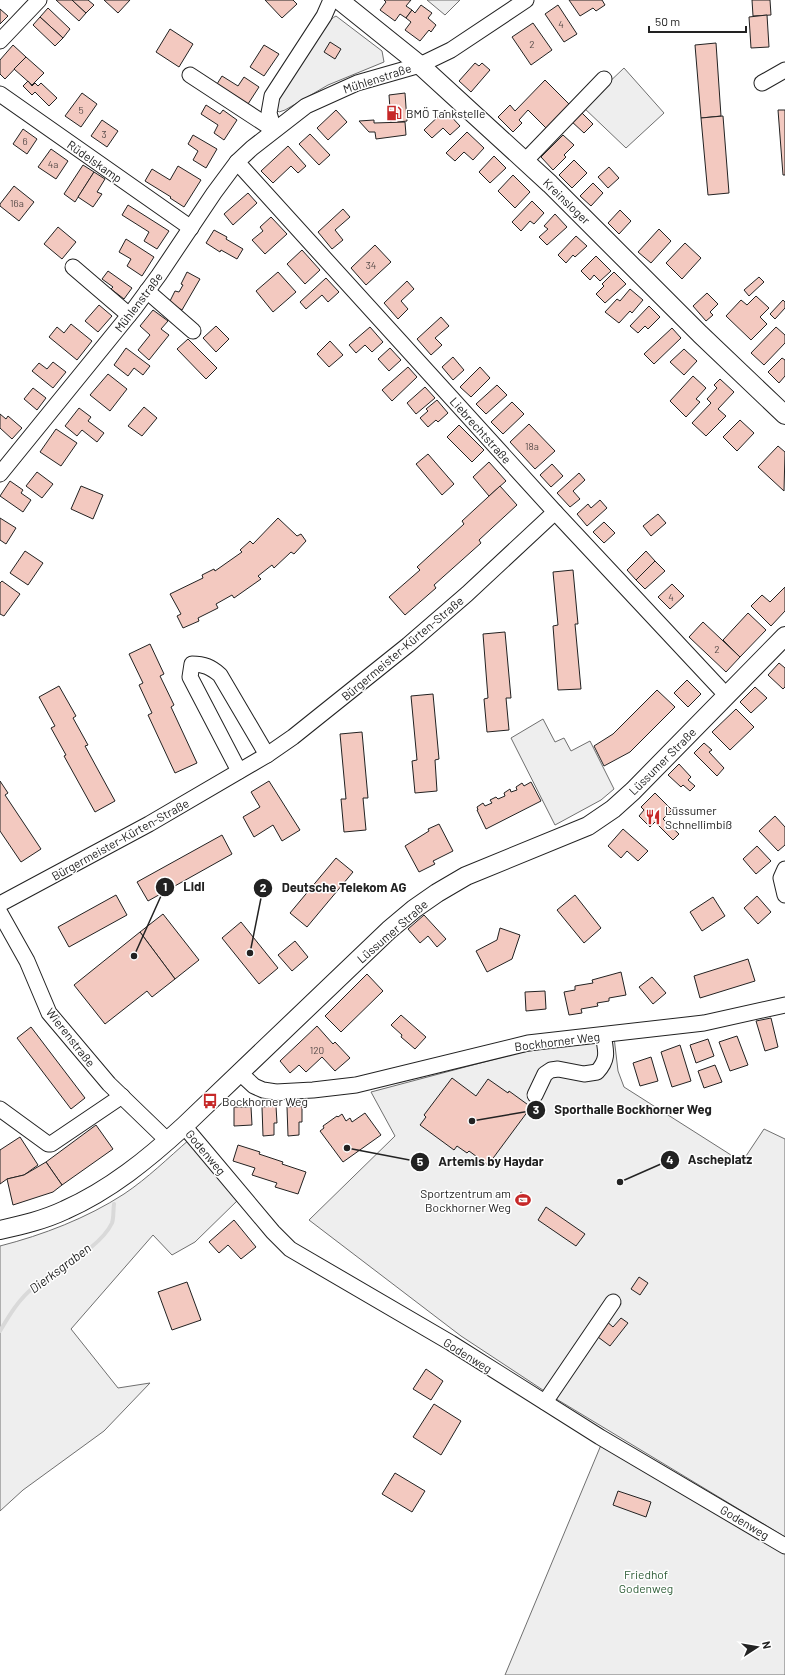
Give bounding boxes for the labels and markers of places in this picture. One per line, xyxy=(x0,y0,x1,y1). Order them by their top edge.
fuel station icon: BMÖ Tankstelle xyxy=(385,104,403,122)
place label: BMÖ Tankstelle xyxy=(406,106,485,120)
place label: Lüssumer Schnellimbiß xyxy=(665,803,732,831)
restaurant icon: Lüssumer Schnellimbiß xyxy=(644,808,662,826)
callout: Lidl xyxy=(155,874,213,899)
callout: Deutsche Telekom AG xyxy=(253,875,414,900)
bus stop icon: Bockhorner Weg xyxy=(201,1092,219,1110)
place label: Bockhorner Weg xyxy=(222,1094,308,1108)
callout: Sporthalle Bockhorner Weg xyxy=(526,1097,720,1122)
callout: Ascheplatz xyxy=(660,1147,761,1172)
callout: Artemis by Haydar xyxy=(410,1149,551,1174)
place label: Sportzentrum am Bockhorner Weg xyxy=(420,1186,511,1214)
sports icon: Sportzentrum am Bockhorner Weg xyxy=(514,1191,532,1209)

